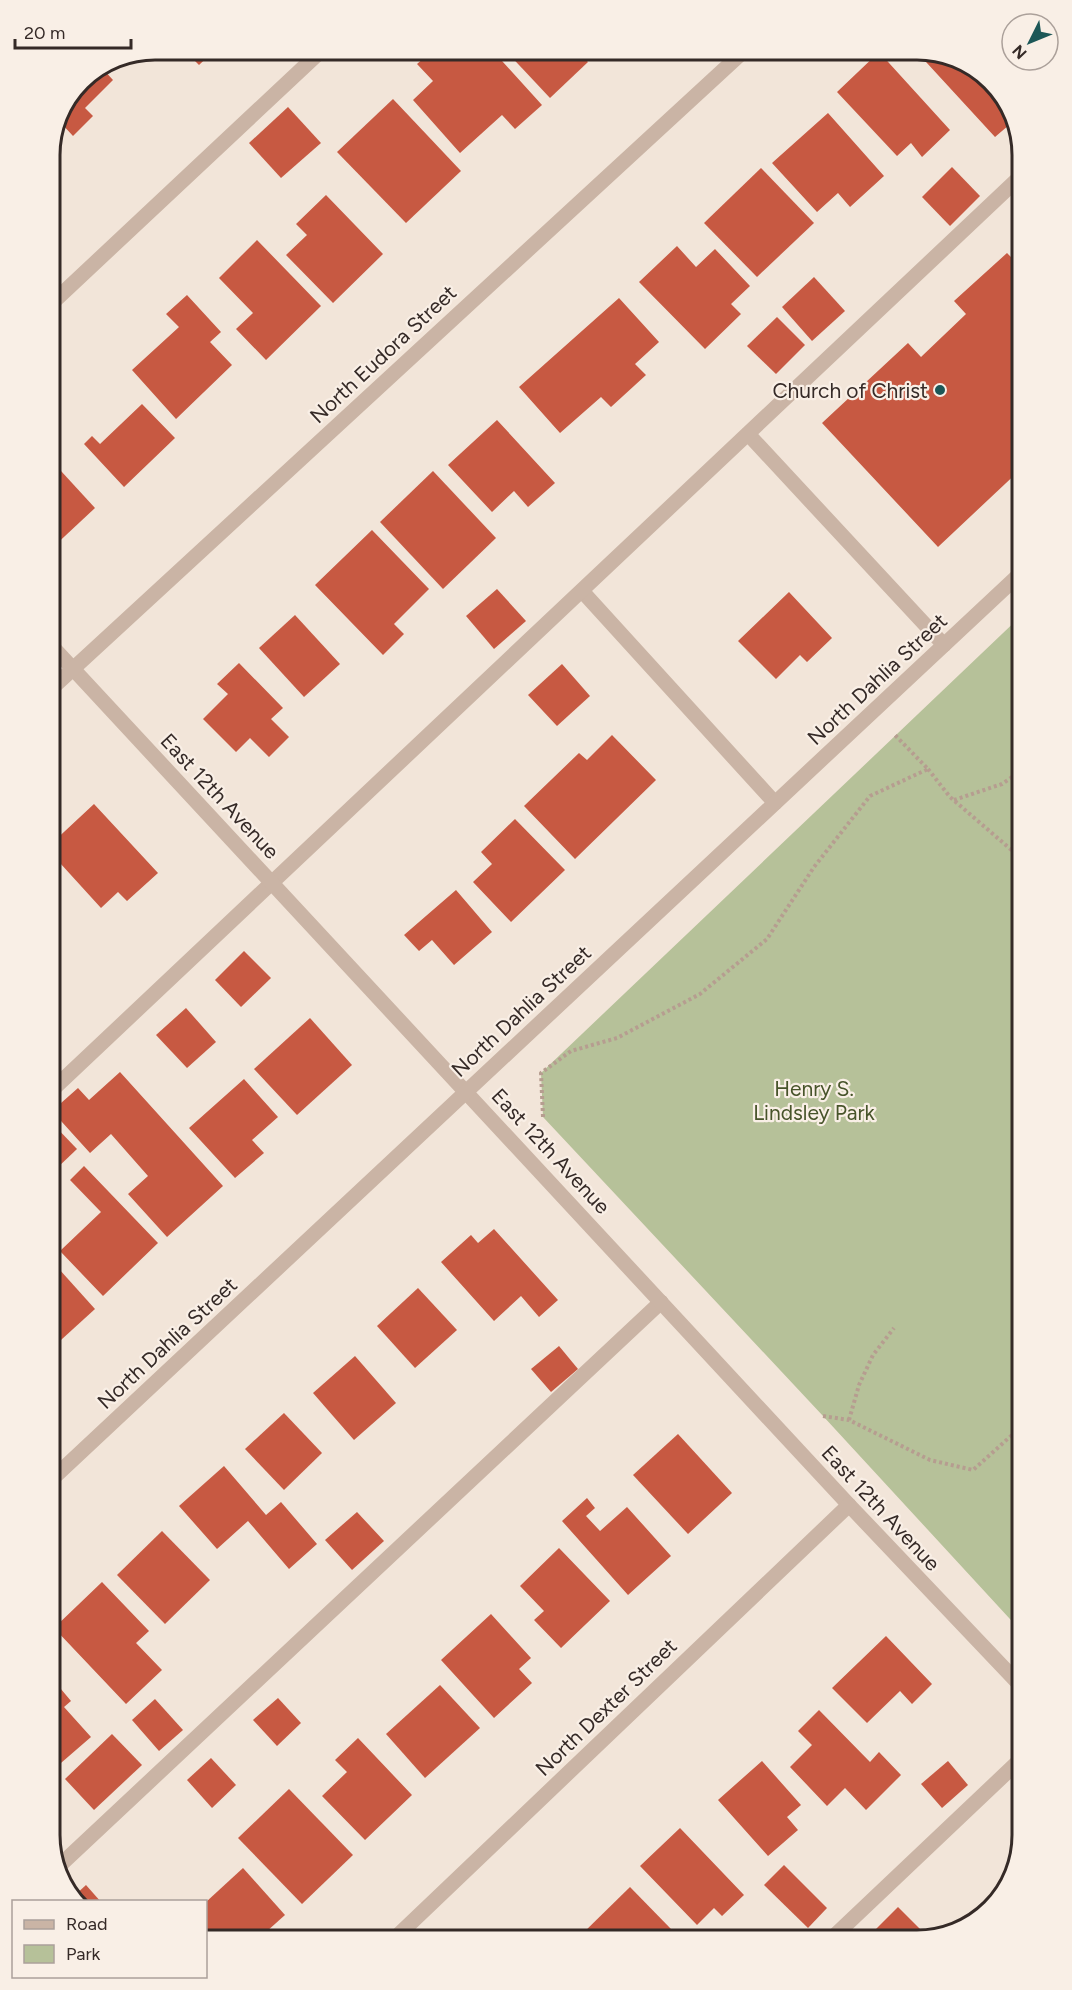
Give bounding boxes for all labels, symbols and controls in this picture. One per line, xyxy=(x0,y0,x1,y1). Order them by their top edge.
scale bar xyxy=(15,12,130,50)
north arrow xyxy=(1000,12,1060,72)
text: 20 m xyxy=(24,22,65,44)
text: N xyxy=(1008,41,1031,63)
street label: North Eudora Street xyxy=(305,280,461,428)
place label: Church of Christ xyxy=(772,378,928,403)
marker: Church of Christ xyxy=(933,383,947,397)
street label: North Dahlia Street xyxy=(802,608,952,750)
street label: East 12th Avenue xyxy=(156,728,284,864)
street label: North Dahlia Street xyxy=(446,940,596,1082)
park label: Henry S. Lindsley Park xyxy=(753,1076,876,1125)
street label: East 12th Avenue xyxy=(487,1083,615,1219)
street label: North Dahlia Street xyxy=(92,1272,242,1414)
street label: East 12th Avenue xyxy=(817,1440,945,1576)
street label: North Dexter Street xyxy=(530,1633,682,1781)
legend xyxy=(12,1900,207,1978)
text: Road xyxy=(66,1913,107,1935)
text: Park xyxy=(66,1943,101,1965)

